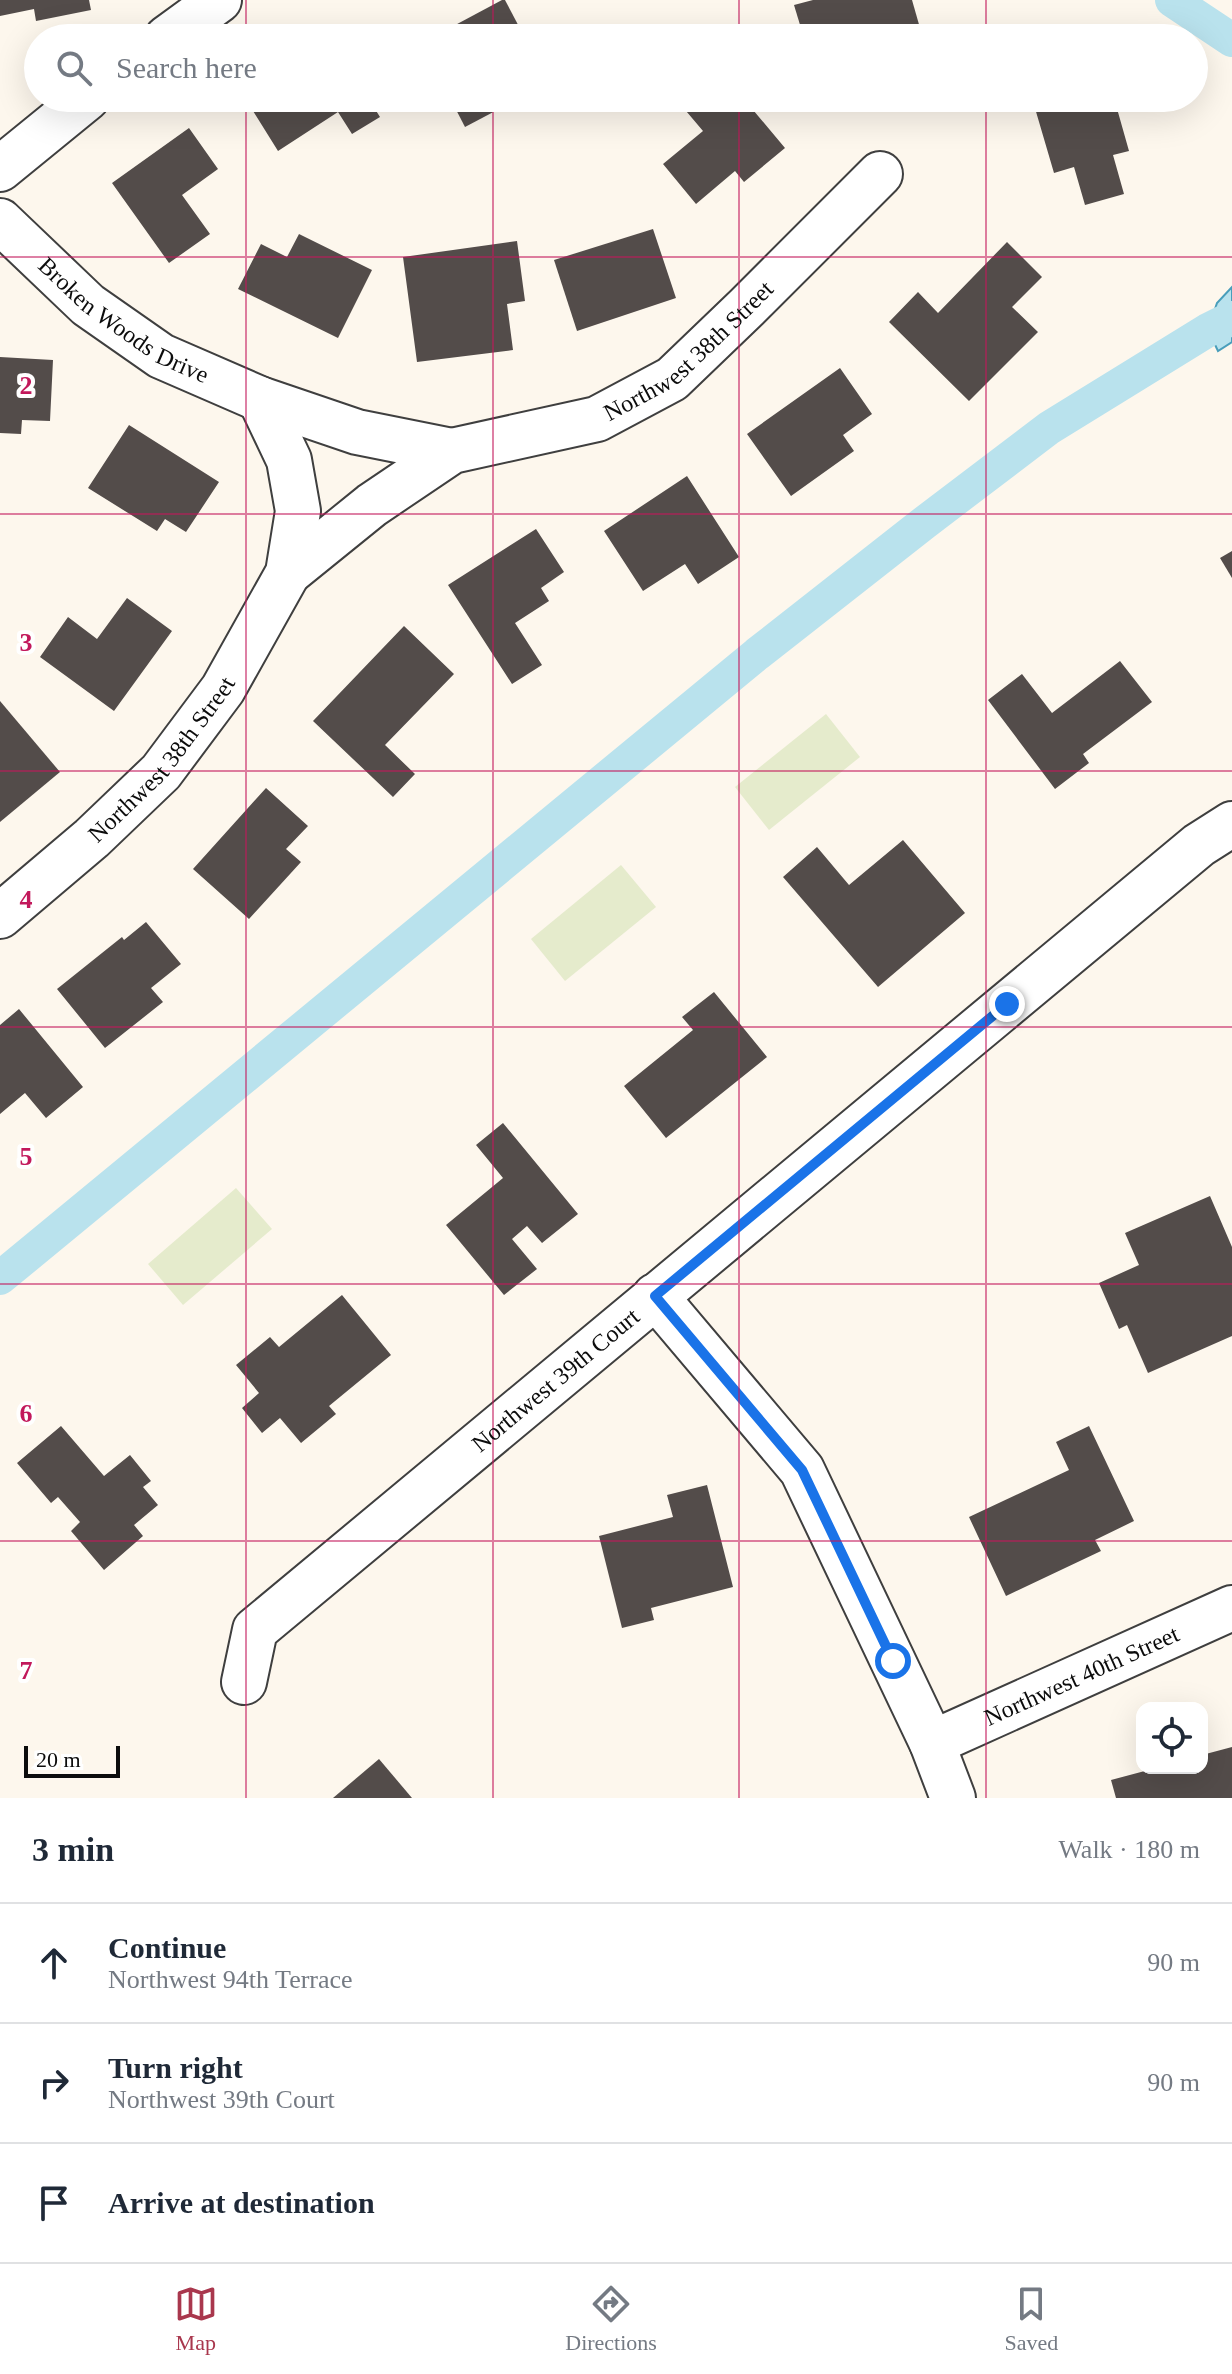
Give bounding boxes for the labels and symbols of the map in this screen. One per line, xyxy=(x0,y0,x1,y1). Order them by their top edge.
street label: Broken Woods Drive xyxy=(33,252,213,388)
street label: Northwest 38th Street xyxy=(599,275,779,426)
text: 2 xyxy=(20,371,33,400)
text: 3 xyxy=(20,628,33,657)
street label: Northwest 38th Street xyxy=(83,672,240,847)
text: 4 xyxy=(20,885,33,914)
route end xyxy=(989,986,1025,1022)
text: 5 xyxy=(20,1142,33,1171)
street label: Northwest 39th Court xyxy=(467,1303,645,1457)
text: 6 xyxy=(20,1399,33,1428)
street label: Northwest 40th Street xyxy=(980,1620,1183,1731)
route start xyxy=(875,1643,911,1679)
text: 7 xyxy=(20,1656,33,1685)
scale bar xyxy=(24,1742,120,1778)

